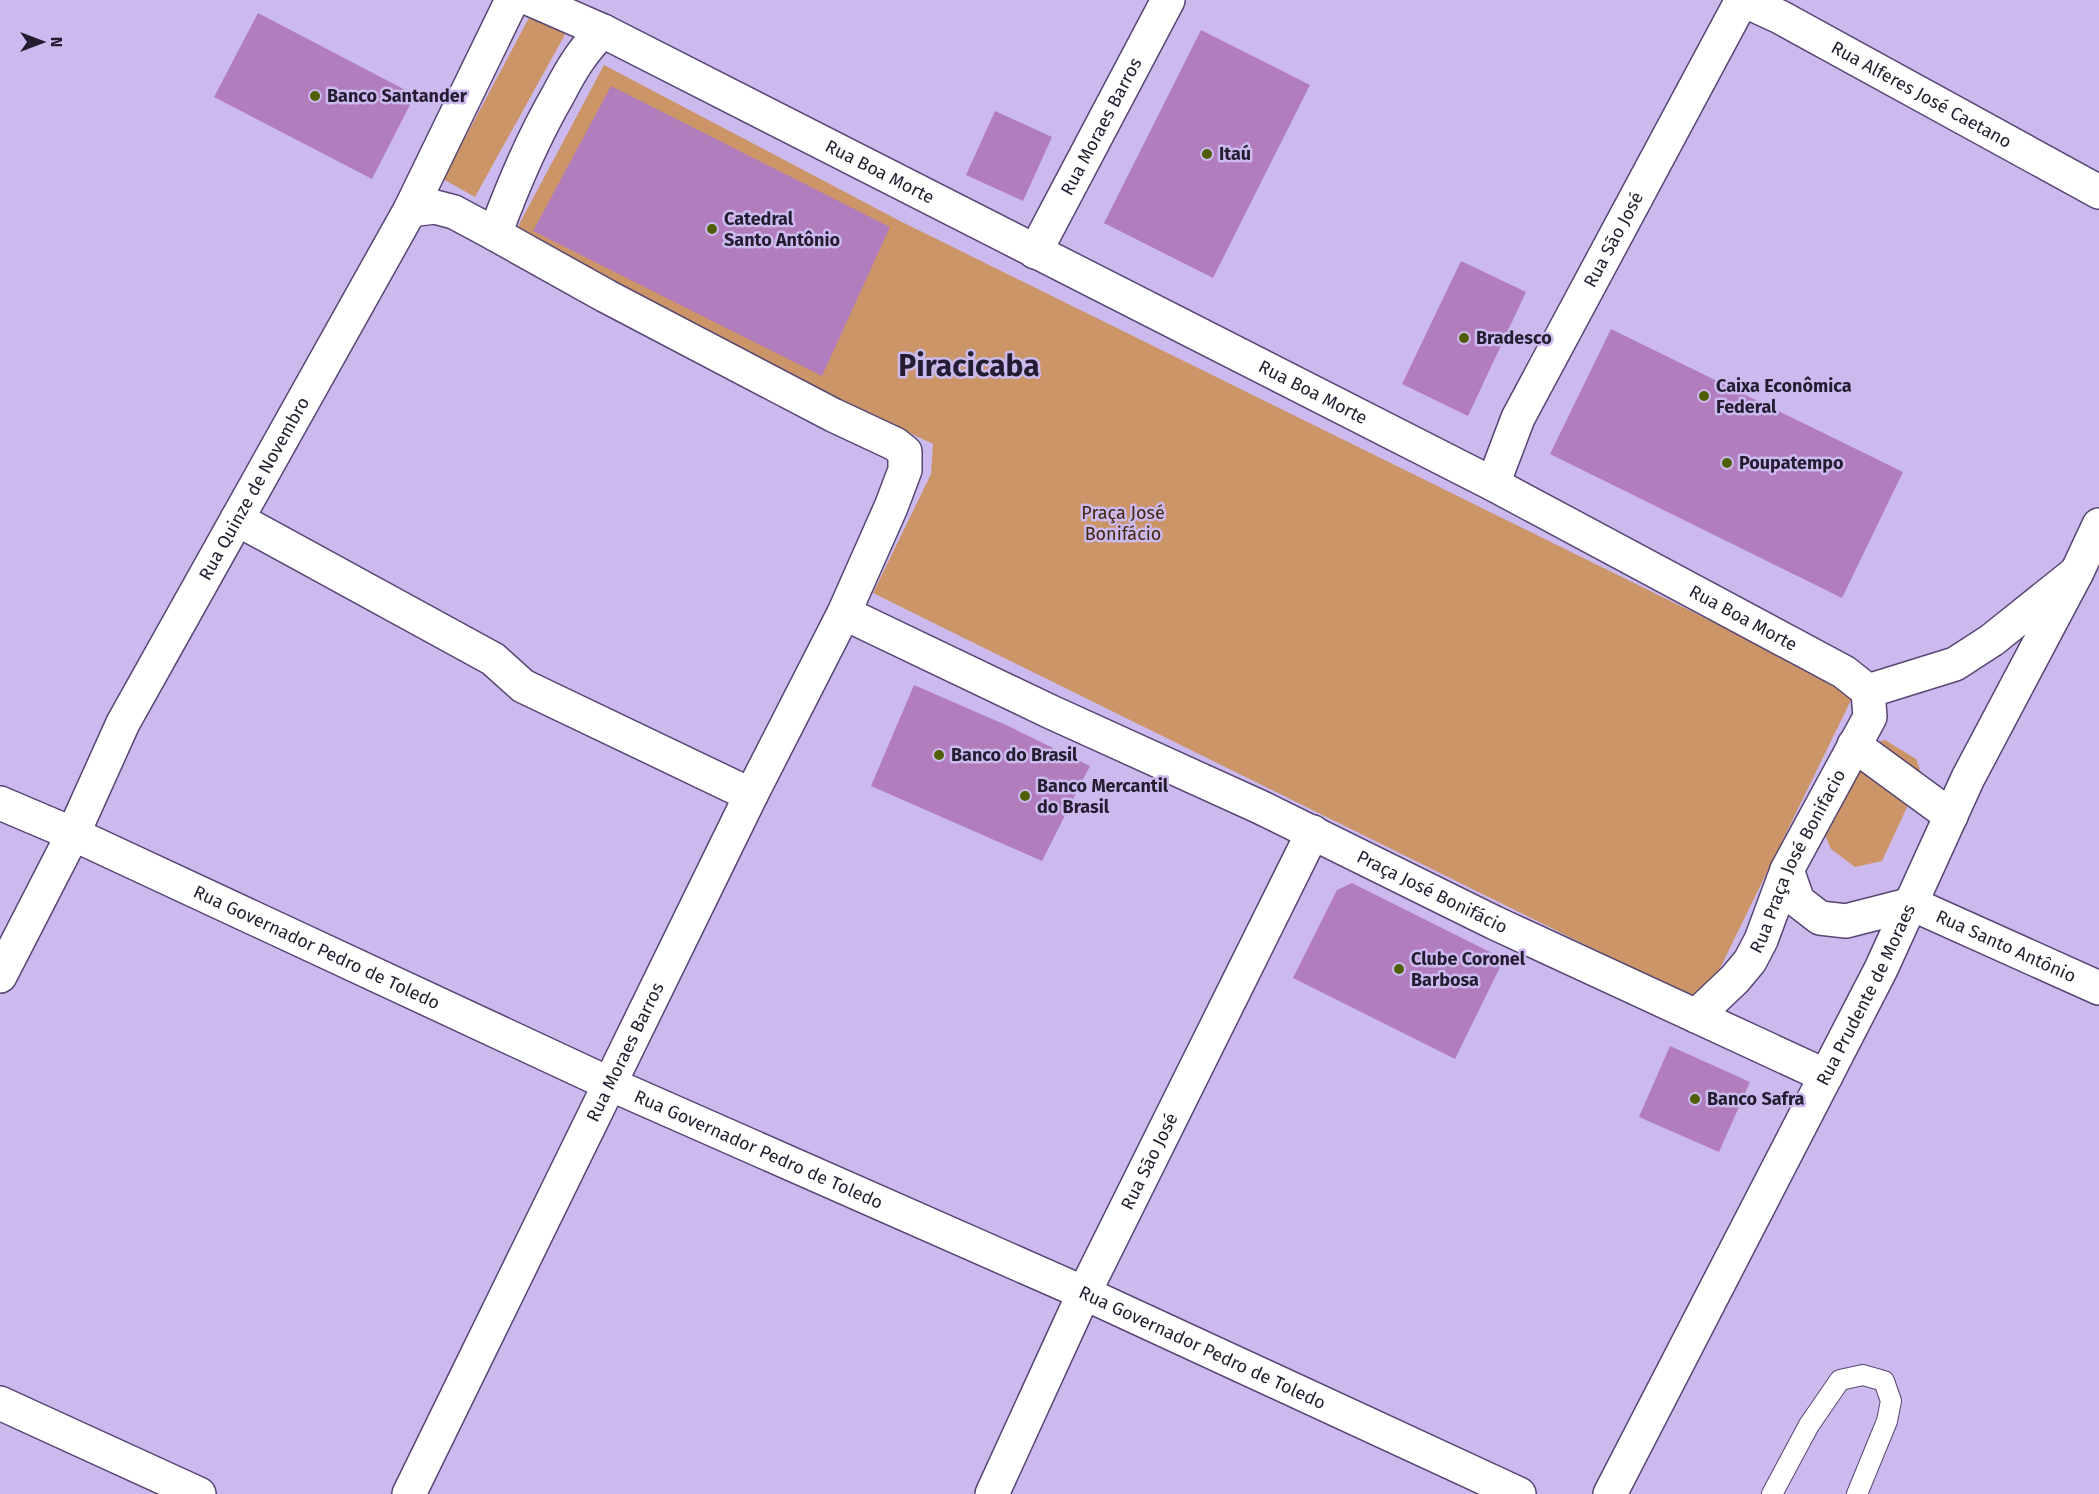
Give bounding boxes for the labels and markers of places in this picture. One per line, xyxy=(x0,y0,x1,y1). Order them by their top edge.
place label: Banco Santander xyxy=(327,85,468,107)
marker: Banco Santander xyxy=(308,89,322,103)
place label: Itaú xyxy=(1219,143,1251,165)
marker: Itaú xyxy=(1200,147,1214,161)
place label: Catedral Santo Antônio xyxy=(724,208,840,251)
marker: Catedral Santo Antônio xyxy=(705,222,719,236)
place label: Bradesco xyxy=(1476,327,1552,349)
marker: Bradesco xyxy=(1457,331,1471,345)
place label: Caixa Econômica Federal xyxy=(1716,375,1852,418)
marker: Caixa Econômica Federal xyxy=(1697,389,1711,403)
place label: Poupatempo xyxy=(1739,452,1844,474)
marker: Poupatempo xyxy=(1720,456,1734,470)
place label: Banco do Brasil xyxy=(951,744,1078,766)
marker: Banco do Brasil xyxy=(932,748,946,762)
place label: Banco Mercantil do Brasil xyxy=(1037,775,1169,818)
marker: Banco Mercantil do Brasil xyxy=(1018,789,1032,803)
place label: Clube Coronel Barbosa xyxy=(1411,948,1526,991)
marker: Clube Coronel Barbosa xyxy=(1392,962,1406,976)
place label: Banco Safra xyxy=(1707,1088,1805,1110)
marker: Banco Safra xyxy=(1688,1092,1702,1106)

